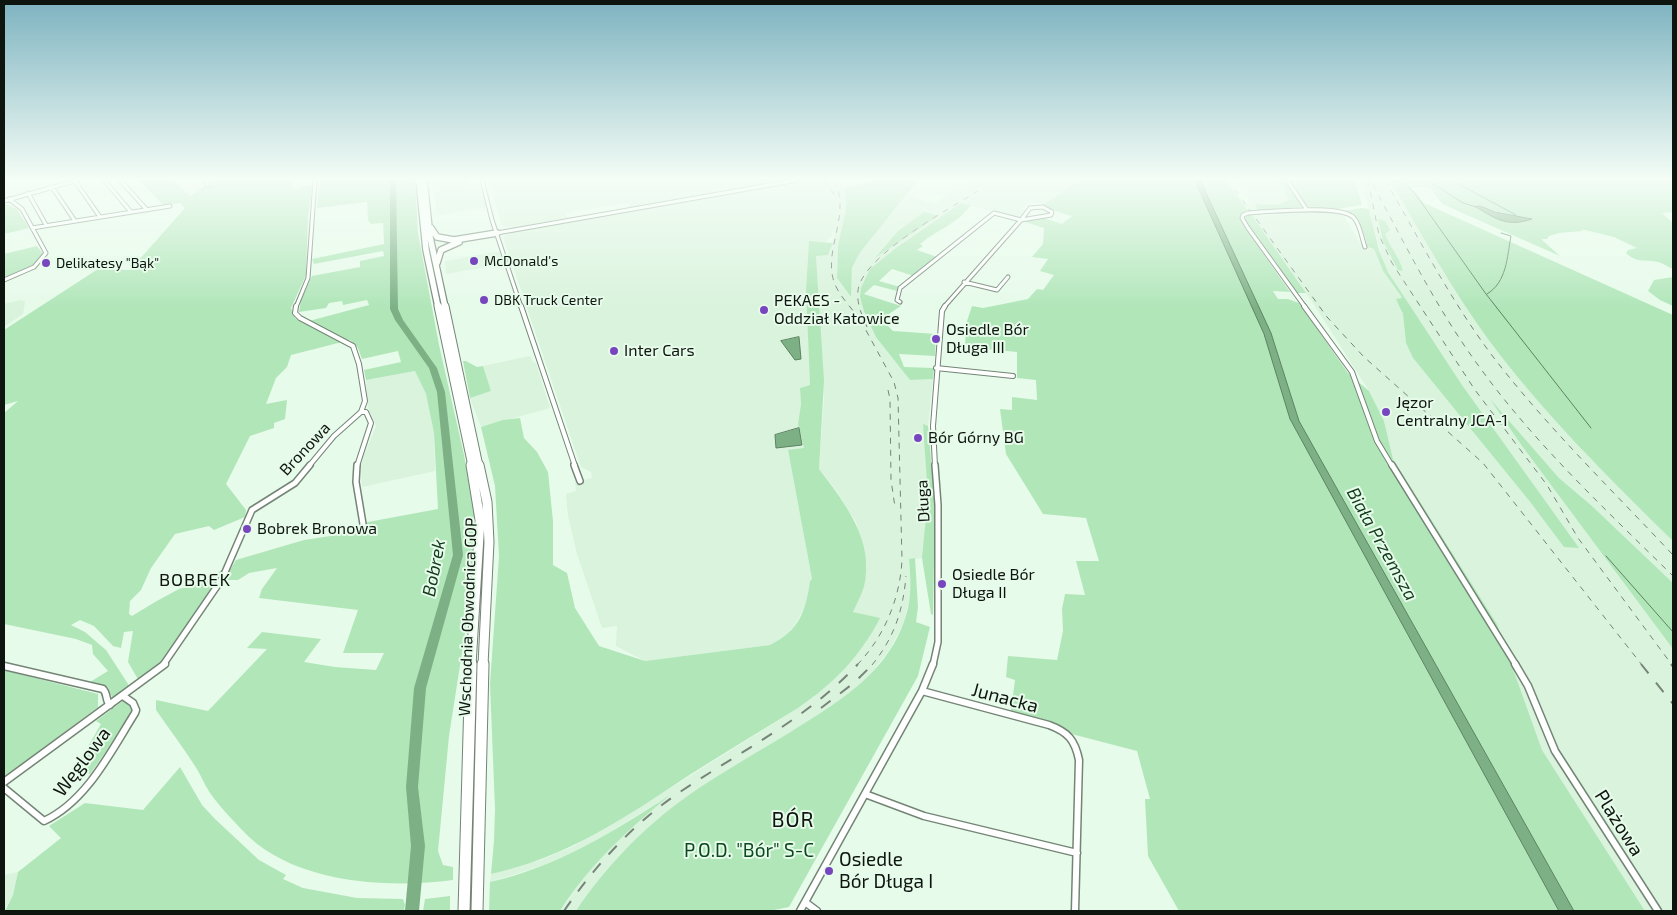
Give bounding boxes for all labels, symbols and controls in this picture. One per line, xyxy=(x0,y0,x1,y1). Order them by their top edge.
place label: McDonald's xyxy=(484,253,558,269)
place label: Delikatesy "Bąk" xyxy=(56,255,159,271)
marker: McDonald's xyxy=(468,255,480,267)
marker: Delikatesy "Bąk" xyxy=(40,257,52,269)
place label: PEKAES - Oddział Katowice xyxy=(774,291,900,329)
place label: DBK Truck Center xyxy=(494,292,603,308)
marker: DBK Truck Center xyxy=(478,294,490,306)
marker: PEKAES - Oddział Katowice xyxy=(758,304,770,316)
place label: Osiedle Bór Długa III xyxy=(946,320,1029,358)
marker: Osiedle Bór Długa III xyxy=(930,333,942,345)
place label: Inter Cars xyxy=(624,341,695,361)
marker: Inter Cars xyxy=(608,345,620,357)
place label: Jęzor Centralny JCA-1 xyxy=(1396,393,1508,431)
marker: Jęzor Centralny JCA-1 xyxy=(1380,406,1392,418)
street label: Bronowa xyxy=(276,419,334,479)
place label: Bór Górny BG xyxy=(928,428,1024,448)
marker: Bór Górny BG xyxy=(912,432,924,444)
street label: Długa xyxy=(912,479,934,523)
water label: Biała Przemsza xyxy=(1342,484,1422,604)
street label: Wschodnia Obwodnica GOP xyxy=(455,517,481,717)
place label: Bobrek Bronowa xyxy=(257,519,377,539)
marker: Bobrek Bronowa xyxy=(241,523,253,535)
water label: Bobrek xyxy=(418,538,450,598)
place label: Osiedle Bór Długa II xyxy=(952,565,1035,603)
district label: BOBREK xyxy=(158,569,232,591)
marker: Osiedle Bór Długa II xyxy=(936,578,948,590)
street label: Junacka xyxy=(969,678,1041,718)
street label: Węglowa xyxy=(49,723,115,801)
street label: Plażowa xyxy=(1590,786,1648,860)
district label: BÓR xyxy=(771,807,815,833)
park label: P.O.D. "Bór" S-C xyxy=(684,840,814,862)
place label: Osiedle Bór Długa I xyxy=(839,849,933,893)
marker: Osiedle Bór Długa I xyxy=(823,865,835,877)

